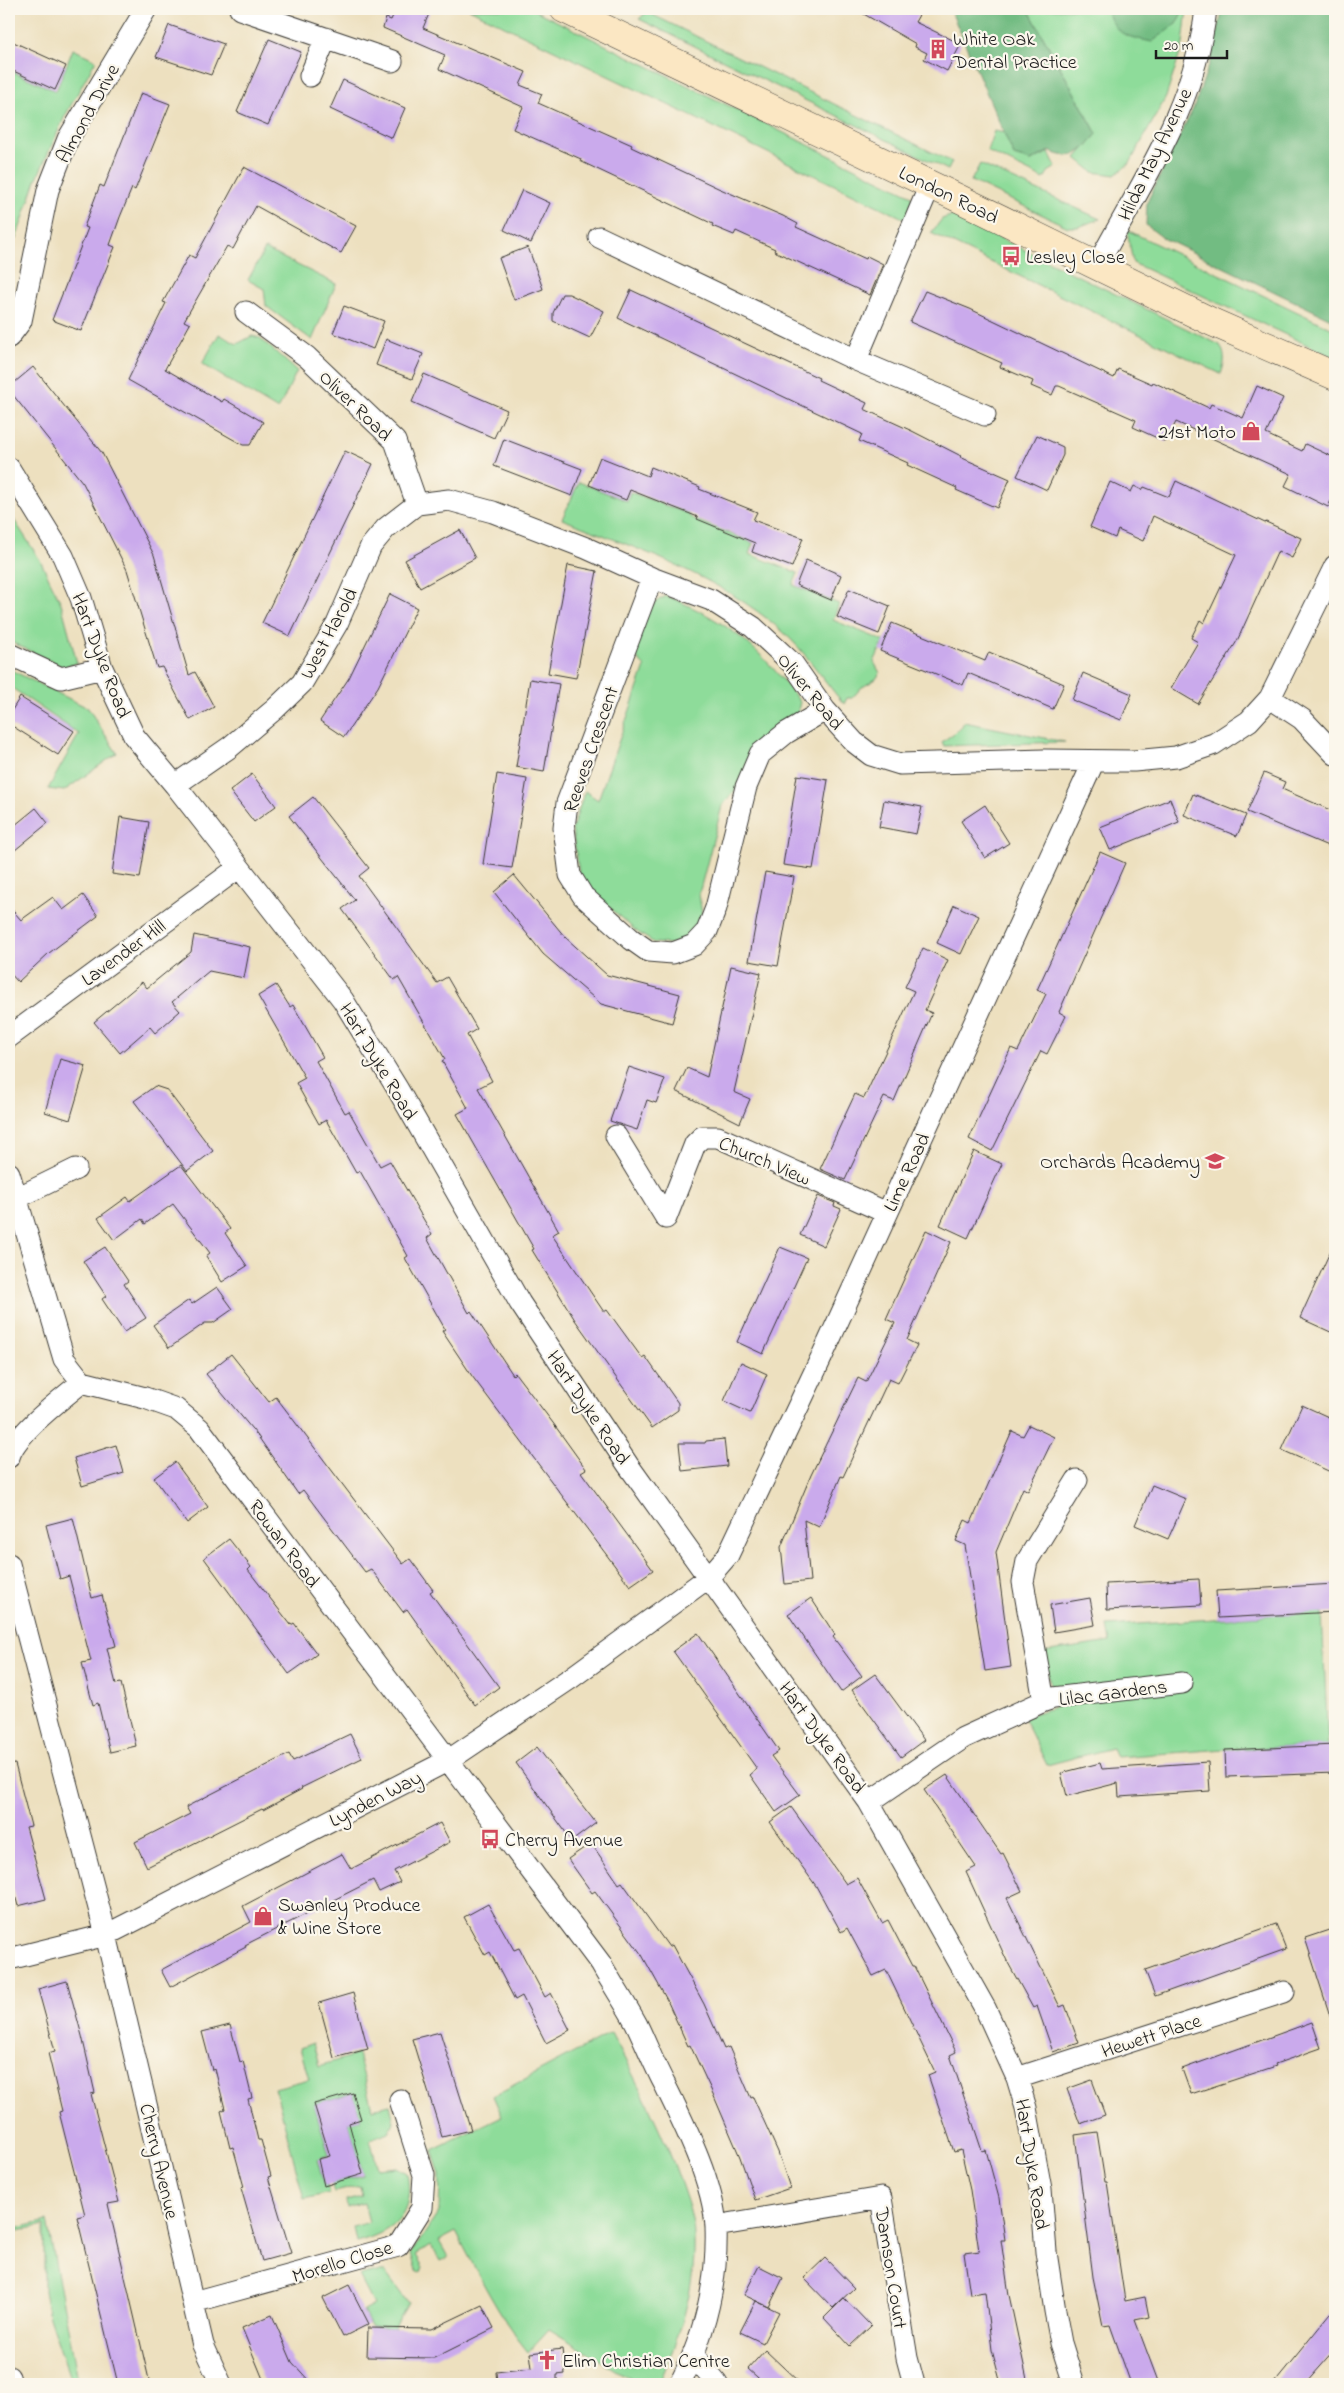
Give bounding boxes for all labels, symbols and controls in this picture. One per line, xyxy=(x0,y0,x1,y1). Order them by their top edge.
place label: White Oak Dental Practice xyxy=(952,26,1077,78)
scale bar xyxy=(1156,28,1228,60)
text: 20 m xyxy=(1164,35,1194,57)
building icon: White Oak Dental Practice xyxy=(927,38,949,60)
street label: Almond Drive xyxy=(50,59,128,169)
street label: Hilda May Avenue xyxy=(1112,84,1201,226)
street label: London Road xyxy=(893,160,1003,233)
place label: Lesley Close xyxy=(1026,244,1125,273)
bus stop icon: Lesley Close xyxy=(1000,245,1022,267)
street label: Oliver Road xyxy=(311,364,397,449)
place label: 21st Moto xyxy=(1158,419,1236,448)
shop icon: 21st Moto xyxy=(1240,420,1262,442)
street label: West Harold xyxy=(294,583,366,685)
street label: Hart Dyke Road xyxy=(62,589,137,723)
street label: Oliver Road xyxy=(769,648,849,737)
street label: Reeves Crescent xyxy=(557,682,628,817)
street label: Lavender Hill xyxy=(76,913,173,995)
street label: Hart Dyke Road xyxy=(330,998,423,1126)
street label: Lime Road xyxy=(877,1129,939,1217)
street label: Church View xyxy=(713,1130,815,1195)
place label: Orchards Academy xyxy=(1040,1149,1200,1178)
school or university icon: Orchards Academy xyxy=(1204,1150,1226,1172)
street label: Hart Dyke Road xyxy=(538,1345,636,1471)
street label: Rowan Road xyxy=(240,1494,326,1595)
street label: Lilac Gardens xyxy=(1058,1673,1169,1716)
street label: Hart Dyke Road xyxy=(770,1676,872,1801)
street label: Lynden Way xyxy=(325,1764,428,1836)
place label: Cherry Avenue xyxy=(505,1827,623,1856)
bus stop icon: Cherry Avenue xyxy=(479,1828,501,1850)
place label: Swanley Produce & Wine Store xyxy=(278,1892,421,1944)
shop icon: Swanley Produce & Wine Store xyxy=(252,1905,274,1927)
street label: Hewett Place xyxy=(1098,2008,1205,2067)
street label: Hart Dyke Road xyxy=(1006,2097,1055,2232)
street label: Cherry Avenue xyxy=(130,2101,185,2222)
street label: Damson Court xyxy=(866,2205,913,2331)
street label: Morello Close xyxy=(289,2234,397,2292)
place label: Elim Christian Centre xyxy=(562,2348,730,2377)
church icon: Elim Christian Centre xyxy=(536,2349,558,2371)

